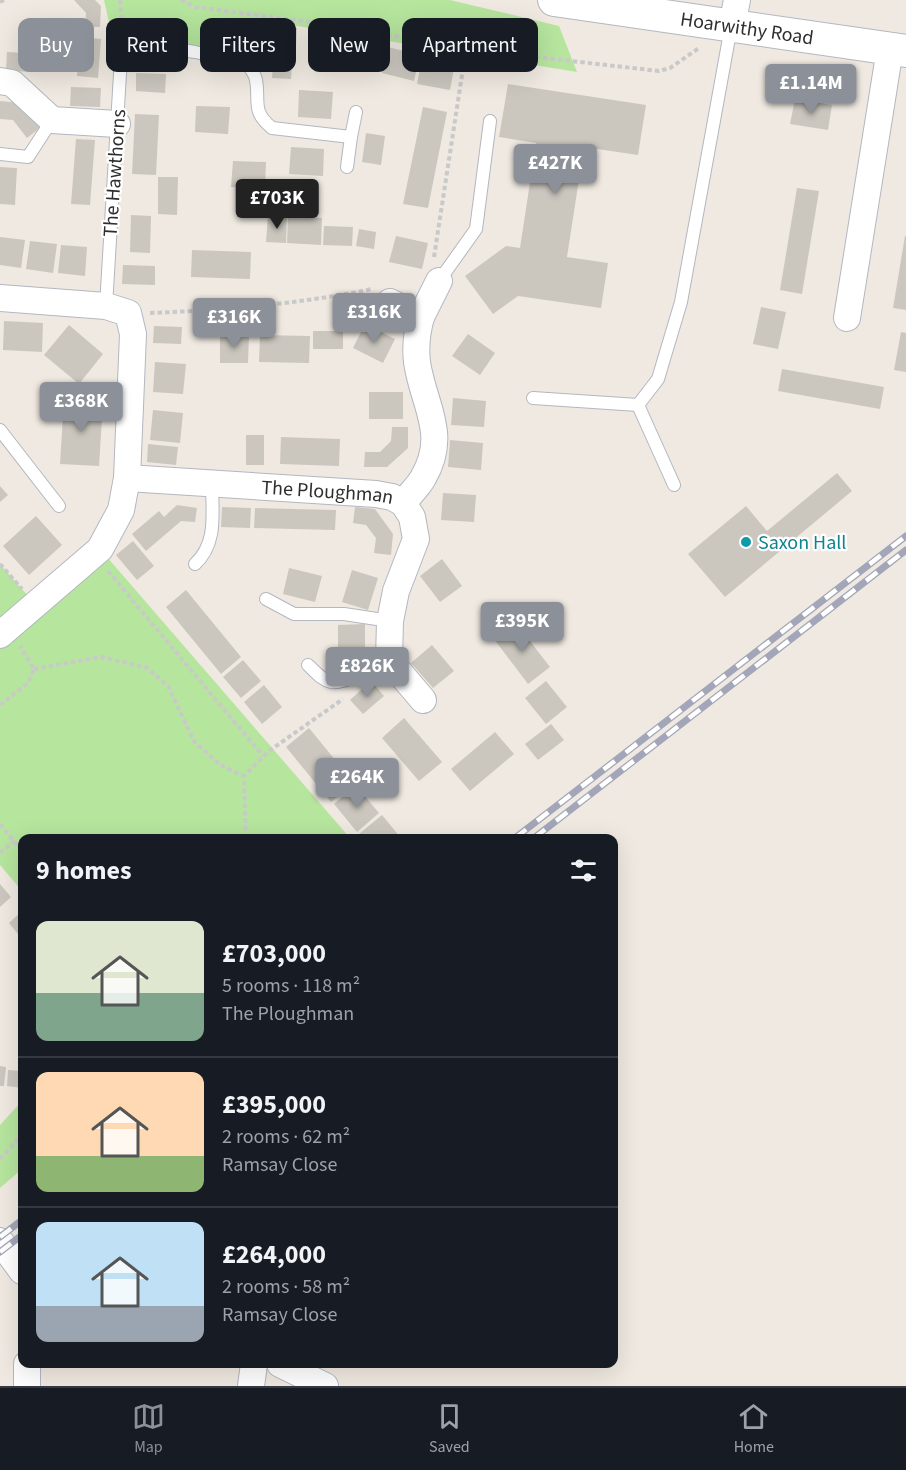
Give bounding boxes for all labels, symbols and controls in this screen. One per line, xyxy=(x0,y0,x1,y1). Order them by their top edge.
street label: Hoarwithy Road xyxy=(678,5,815,52)
chip: Buy xyxy=(18,18,94,72)
chip: Rent xyxy=(106,18,188,72)
chip: Filters xyxy=(200,18,296,72)
chip: New xyxy=(308,18,390,72)
chip: Apartment xyxy=(402,18,538,72)
pin: £1.14M xyxy=(762,64,860,115)
text: £1.14M xyxy=(779,69,843,97)
street label: The Hawthorns xyxy=(97,108,133,238)
pin: £427K xyxy=(513,144,597,195)
text: £427K xyxy=(528,149,582,177)
pin: £703K xyxy=(235,179,319,230)
text: £703K xyxy=(250,184,304,212)
pin: £316K xyxy=(332,293,416,344)
pin: £316K xyxy=(192,298,276,349)
text: £316K xyxy=(347,298,401,326)
text: £316K xyxy=(207,303,261,331)
pin: £368K xyxy=(39,382,123,433)
text: £368K xyxy=(54,387,108,415)
street label: The Ploughman xyxy=(261,474,396,512)
place label: Saxon Hall xyxy=(758,529,846,557)
marker: Saxon Hall xyxy=(739,535,753,549)
pin: £395K xyxy=(480,602,564,653)
text: £395K xyxy=(495,607,549,635)
pin: £826K xyxy=(325,647,409,698)
text: £826K xyxy=(340,652,394,680)
pin: £264K xyxy=(315,758,399,809)
text: £264K xyxy=(330,763,384,791)
text: 9 homes xyxy=(36,852,131,889)
icon: filters xyxy=(567,854,600,887)
text: £703,000 xyxy=(222,935,326,972)
icon: home xyxy=(84,945,156,1017)
text: 5 rooms · 118 m² xyxy=(222,972,360,1000)
text: The Ploughman xyxy=(222,1000,354,1028)
text: £395,000 xyxy=(222,1086,326,1123)
icon: home xyxy=(84,1096,156,1168)
text: 2 rooms · 62 m² xyxy=(222,1123,350,1151)
text: Ramsay Close xyxy=(222,1151,337,1179)
text: £264,000 xyxy=(222,1236,326,1273)
icon: home xyxy=(84,1246,156,1318)
text: 2 rooms · 58 m² xyxy=(222,1273,350,1301)
text: Ramsay Close xyxy=(222,1301,337,1329)
tab: Map xyxy=(132,1400,165,1458)
tab: Saved xyxy=(429,1400,470,1458)
tab: Home xyxy=(734,1400,774,1458)

